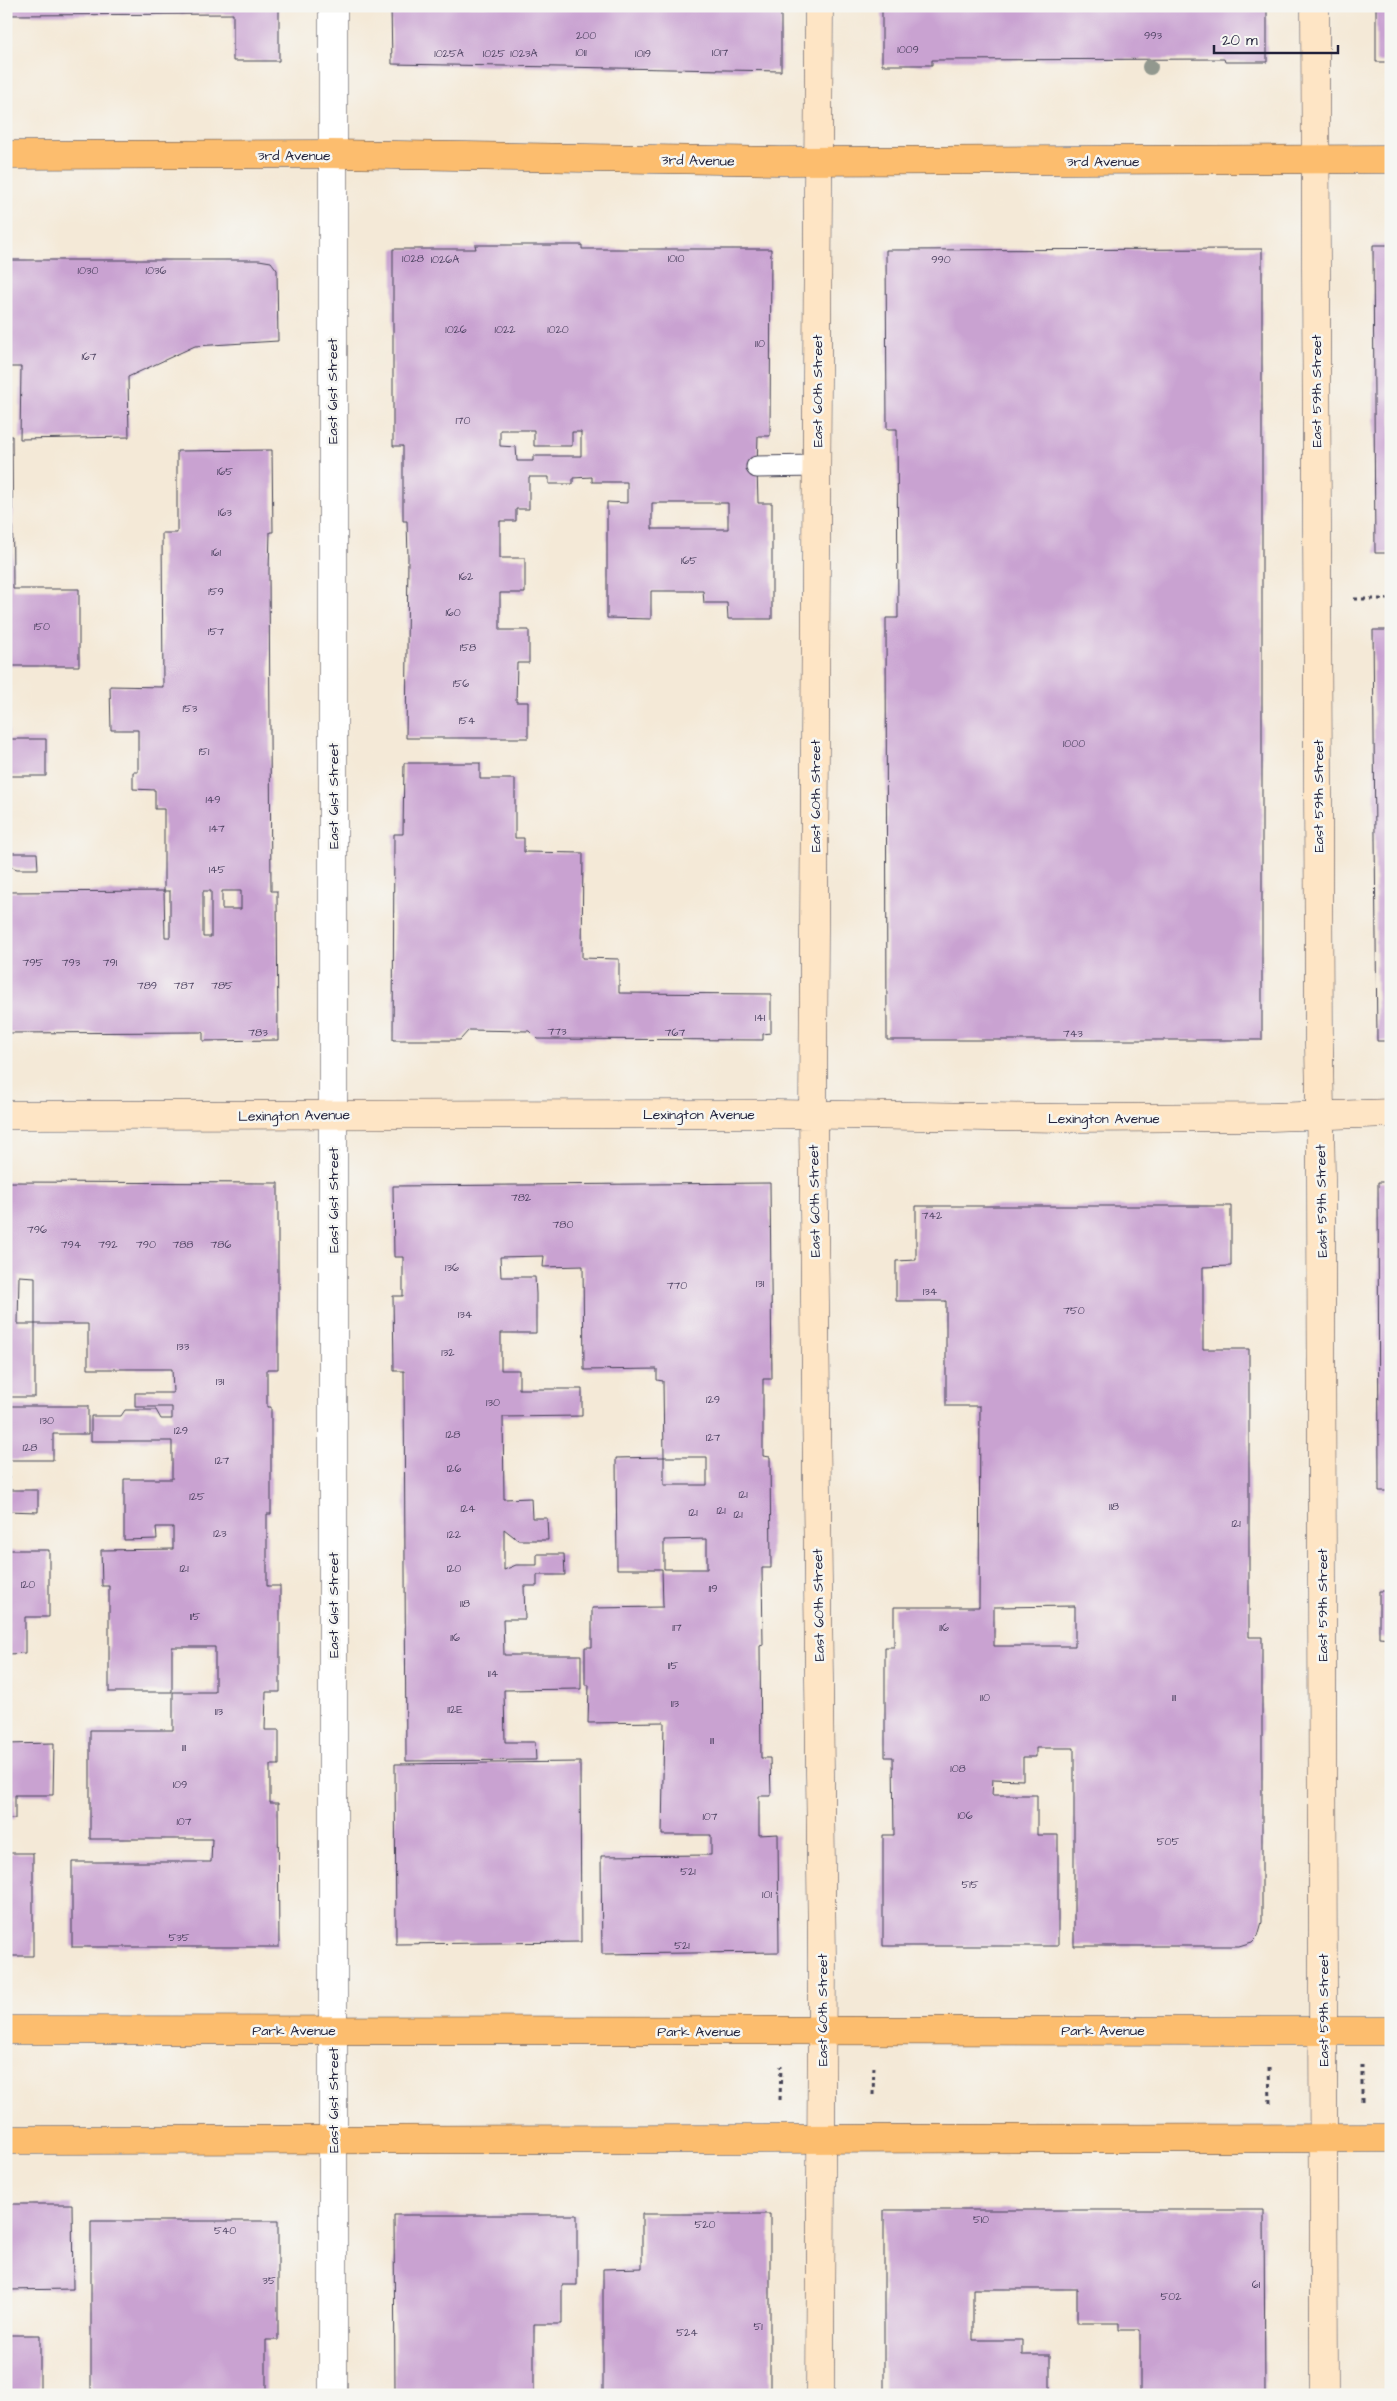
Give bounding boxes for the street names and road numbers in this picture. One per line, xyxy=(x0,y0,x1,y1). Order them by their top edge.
street label: 3rd Avenue xyxy=(257,146,331,166)
street label: 3rd Avenue xyxy=(661,150,735,172)
street label: 3rd Avenue xyxy=(1066,152,1140,172)
street label: East 60th Street xyxy=(808,334,828,447)
street label: East 59th Street xyxy=(1307,334,1327,447)
street label: East 61st Street xyxy=(323,338,343,444)
street label: East 60th Street xyxy=(806,739,826,852)
street label: East 59th Street xyxy=(1309,739,1329,852)
street label: East 61st Street xyxy=(324,743,344,849)
street label: Lexington Avenue xyxy=(238,1105,351,1127)
street label: Lexington Avenue xyxy=(643,1105,755,1125)
street label: Lexington Avenue xyxy=(1048,1109,1160,1129)
street label: East 60th Street xyxy=(804,1144,826,1258)
street label: East 59th Street xyxy=(1311,1144,1333,1258)
street label: East 61st Street xyxy=(324,1147,344,1253)
street label: East 60th Street xyxy=(808,1548,830,1662)
street label: East 59th Street xyxy=(1313,1548,1333,1661)
street label: East 61st Street xyxy=(324,1552,344,1658)
street label: East 60th Street xyxy=(813,1953,833,2066)
street label: East 59th Street xyxy=(1314,1953,1334,2066)
street label: Park Avenue xyxy=(252,2021,336,2041)
street label: Park Avenue xyxy=(1061,2021,1145,2041)
street label: Park Avenue xyxy=(657,2022,741,2042)
street label: East 61st Street xyxy=(324,2047,344,2153)

